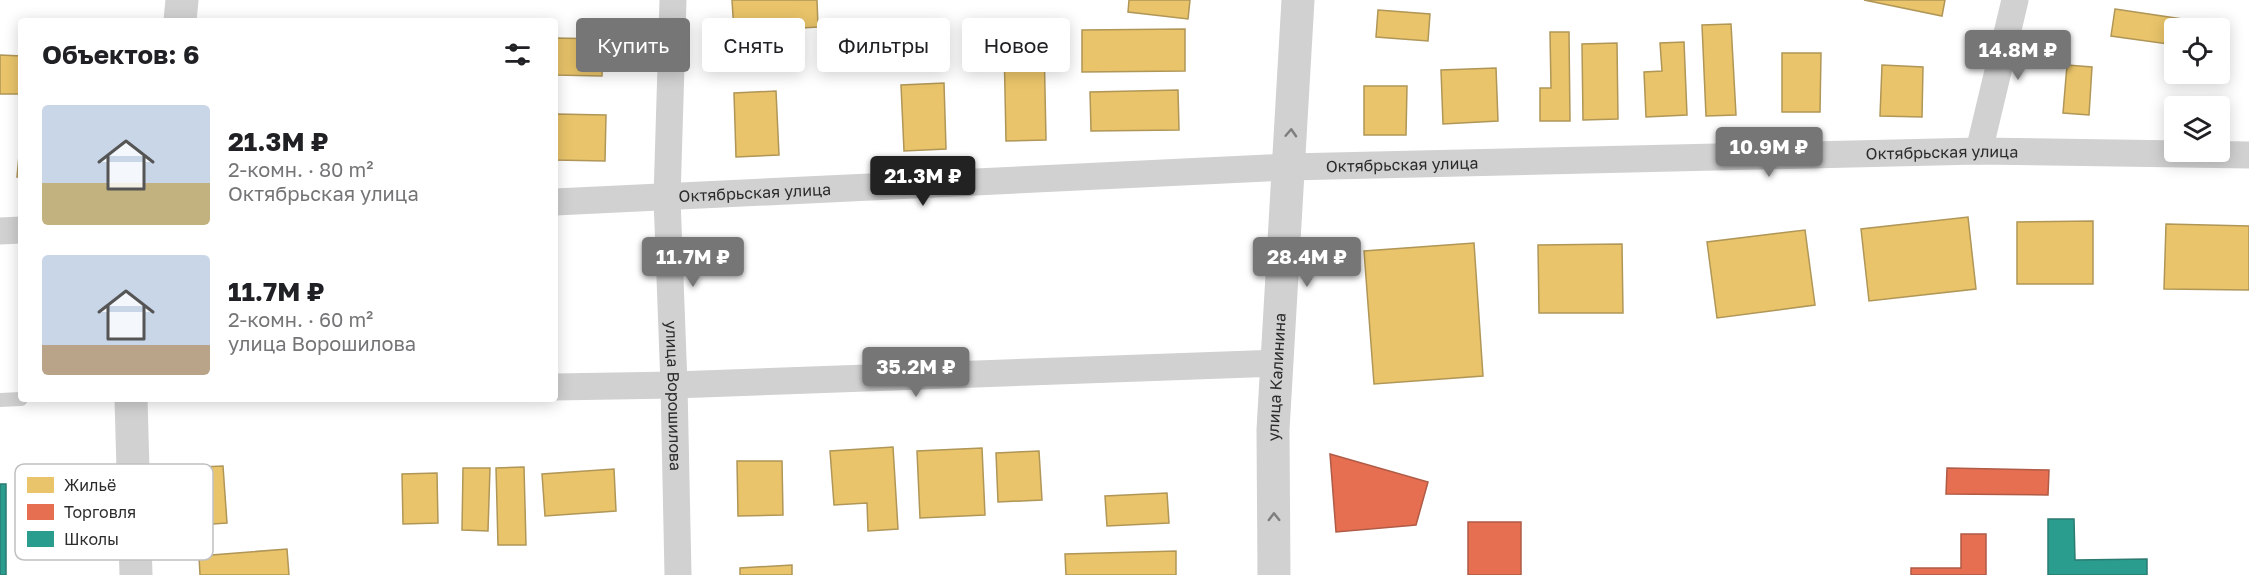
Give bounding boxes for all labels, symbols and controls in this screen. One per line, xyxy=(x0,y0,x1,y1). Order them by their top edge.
chip: Купить xyxy=(576,18,690,72)
chip: Снять xyxy=(702,18,805,72)
chip: Фильтры xyxy=(817,18,950,72)
chip: Новое xyxy=(962,18,1070,72)
map controls xyxy=(2164,18,2230,162)
button: locate xyxy=(2164,18,2230,84)
pin: 14.8M ₽ xyxy=(1963,30,2073,81)
text: 14.8M ₽ xyxy=(1979,37,2057,61)
icon: filters xyxy=(501,38,534,71)
text: Объектов: 6 xyxy=(42,39,200,70)
button: layers xyxy=(2164,96,2230,162)
text: 21.3M ₽ xyxy=(228,126,329,157)
pin: 10.9M ₽ xyxy=(1714,127,1824,178)
icon: home xyxy=(90,129,162,201)
one-way arrow xyxy=(1284,129,1297,138)
text: 10.9M ₽ xyxy=(1730,134,1808,158)
street label: Октябрьская улица xyxy=(1865,141,2018,164)
street label: Октябрьская улица xyxy=(1326,153,1479,176)
pin: 21.3M ₽ xyxy=(868,156,978,207)
text: 2-комн. · 80 m² xyxy=(228,157,373,181)
text: 21.3M ₽ xyxy=(884,163,962,187)
street label: Октябрьская улица xyxy=(678,179,832,206)
text: Октябрьская улица xyxy=(228,181,419,205)
pin: 11.7M ₽ xyxy=(638,237,748,288)
pin: 28.4M ₽ xyxy=(1252,237,1362,288)
text: 11.7M ₽ xyxy=(656,244,730,268)
text: 28.4M ₽ xyxy=(1267,244,1347,268)
text: 11.7M ₽ xyxy=(228,276,324,307)
icon: home xyxy=(90,279,162,351)
text: 2-комн. · 60 m² xyxy=(228,307,373,331)
street label: улица Калинина xyxy=(1263,312,1290,441)
street label: улица Ворошилова xyxy=(662,320,686,471)
text: улица Ворошилова xyxy=(228,331,416,355)
pin: 35.2M ₽ xyxy=(861,347,971,398)
text: 35.2M ₽ xyxy=(876,354,956,378)
legend xyxy=(15,464,213,560)
text: Жильё xyxy=(64,475,116,495)
text: Торговля xyxy=(64,502,136,522)
one-way arrow xyxy=(1268,512,1280,521)
text: Школы xyxy=(64,529,119,549)

